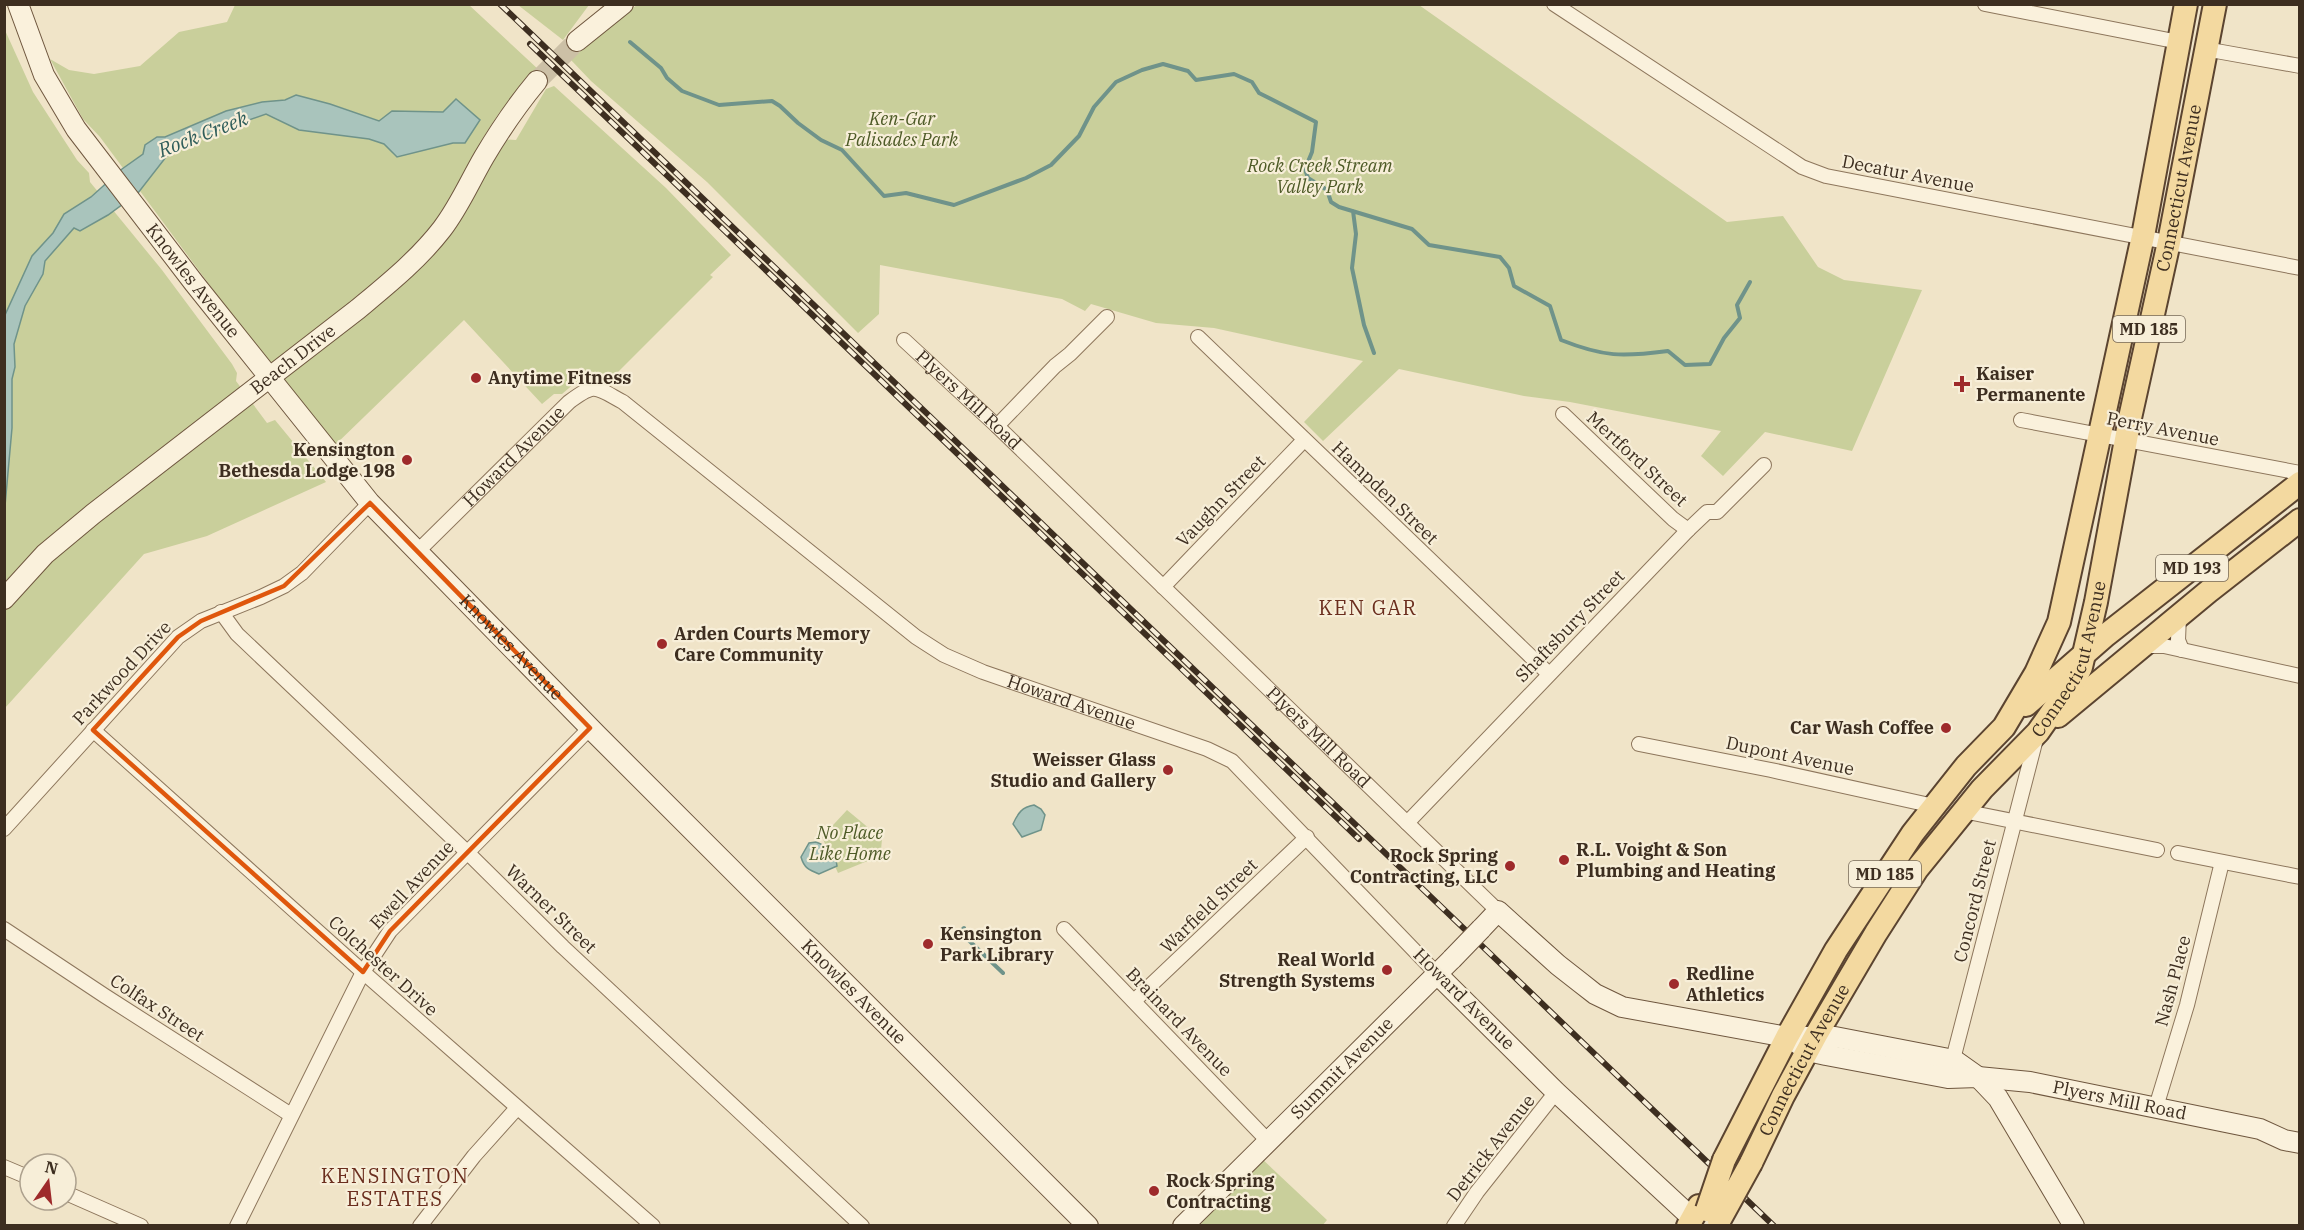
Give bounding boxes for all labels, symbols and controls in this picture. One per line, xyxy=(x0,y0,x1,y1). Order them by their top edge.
street label: Connecticut Avenue xyxy=(2151,102,2206,274)
water label: Rock Creek xyxy=(153,104,252,163)
park label: Ken-Gar Palisades Park xyxy=(845,107,959,151)
street label: Decatur Avenue xyxy=(1840,149,1976,198)
park label: Rock Creek Stream Valley Park xyxy=(1246,154,1393,198)
street label: Knowles Avenue xyxy=(141,218,245,342)
road number: MD 185 xyxy=(2113,316,2185,342)
street label: Beach Drive xyxy=(245,319,340,399)
street label: Plyers Mill Road xyxy=(911,345,1026,454)
place label: Kaiser Permanente xyxy=(1976,362,2086,406)
place label: Anytime Fitness xyxy=(488,366,631,389)
marker: Anytime Fitness xyxy=(469,371,483,385)
marker: Kaiser Permanente xyxy=(1953,375,1971,393)
street label: Howard Avenue xyxy=(458,401,569,511)
street label: Mertford Street xyxy=(1582,406,1693,511)
street label: Perry Avenue xyxy=(2105,406,2221,451)
street label: Hampden Street xyxy=(1327,436,1443,549)
place label: Kensington Bethesda Lodge 198 xyxy=(218,438,395,482)
street label: Vaughn Street xyxy=(1171,450,1270,551)
marker: Kensington Bethesda Lodge 198 xyxy=(400,453,414,467)
road number: MD 193 xyxy=(2156,555,2228,581)
street label: Shaftsbury Street xyxy=(1510,565,1629,687)
street label: Connecticut Avenue xyxy=(2026,579,2111,742)
street label: Knowles Avenue xyxy=(455,589,569,705)
district label: KEN GAR xyxy=(1318,594,1418,621)
street label: Parkwood Drive xyxy=(67,616,176,730)
place label: Arden Courts Memory Care Community xyxy=(674,622,871,666)
marker: Arden Courts Memory Care Community xyxy=(655,637,669,651)
street label: Howard Avenue xyxy=(1004,669,1139,735)
street label: Plyers Mill Road xyxy=(1262,681,1376,792)
place label: Car Wash Coffee xyxy=(1790,716,1934,739)
marker: Car Wash Coffee xyxy=(1939,721,1953,735)
street label: Dupont Avenue xyxy=(1724,731,1856,780)
place label: Weisser Glass Studio and Gallery xyxy=(990,748,1157,792)
marker: Weisser Glass Studio and Gallery xyxy=(1161,763,1175,777)
park label: No Place Like Home xyxy=(808,821,891,865)
street label: Ewell Avenue xyxy=(365,835,459,934)
street label: Concord Street xyxy=(1948,837,2001,965)
place label: R.L. Voight & Son Plumbing and Heating xyxy=(1576,838,1776,882)
place label: Rock Spring Contracting, LLC xyxy=(1350,844,1499,888)
street label: Warfield Street xyxy=(1155,853,1262,958)
marker: R.L. Voight & Son Plumbing and Heating xyxy=(1557,853,1571,867)
street label: Warner Street xyxy=(501,859,602,958)
marker: Rock Spring Contracting, LLC xyxy=(1503,859,1517,873)
road number: MD 185 xyxy=(1849,861,1921,887)
street label: Colchester Drive xyxy=(324,910,443,1021)
place label: Kensington Park Library xyxy=(940,922,1055,966)
street label: Nash Place xyxy=(2149,933,2196,1029)
street label: Knowles Avenue xyxy=(797,934,912,1049)
marker: Kensington Park Library xyxy=(921,937,935,951)
street label: Howard Avenue xyxy=(1409,943,1520,1054)
place label: Real World Strength Systems xyxy=(1219,948,1375,992)
street label: Brainard Avenue xyxy=(1121,962,1237,1081)
place label: Redline Athletics xyxy=(1686,962,1765,1006)
marker: Real World Strength Systems xyxy=(1380,963,1394,977)
street label: Colfax Street xyxy=(106,969,209,1047)
marker: Redline Athletics xyxy=(1667,977,1681,991)
street label: Connecticut Avenue xyxy=(1754,979,1855,1140)
street label: Summit Avenue xyxy=(1285,1012,1398,1124)
street label: Plyers Mill Road xyxy=(2051,1075,2189,1125)
street label: Detrick Avenue xyxy=(1442,1090,1540,1206)
north arrow xyxy=(18,1152,78,1212)
text: N xyxy=(43,1156,60,1179)
district label: KENSINGTON ESTATES xyxy=(321,1162,469,1212)
place label: Rock Spring Contracting xyxy=(1166,1169,1275,1213)
marker: Rock Spring Contracting xyxy=(1147,1184,1161,1198)

